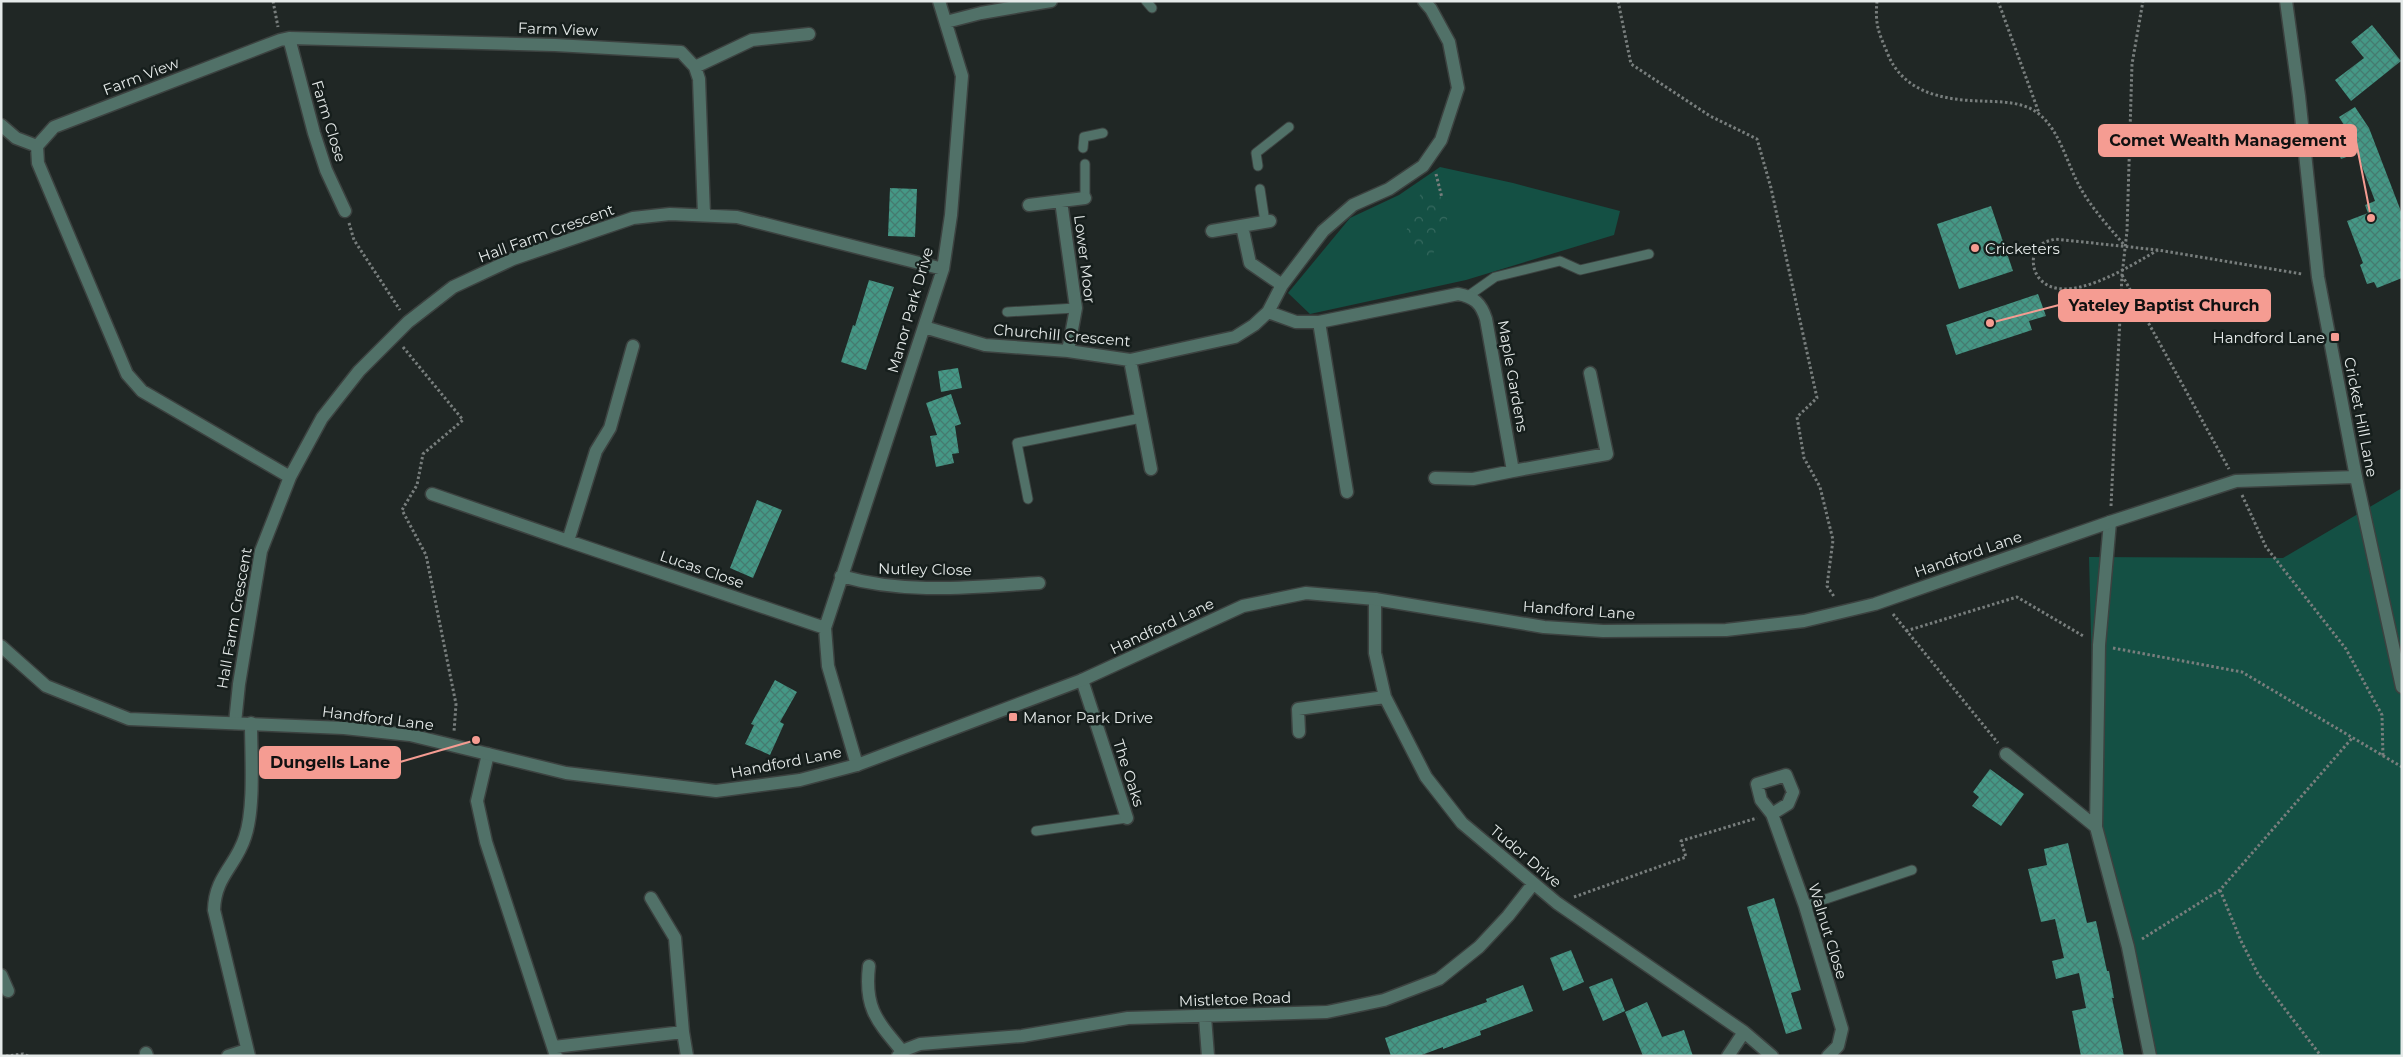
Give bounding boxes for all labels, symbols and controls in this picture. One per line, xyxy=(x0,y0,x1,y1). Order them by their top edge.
street label: Farm View xyxy=(518,18,599,40)
street label: Farm View xyxy=(100,52,183,99)
street label: Farm Close xyxy=(308,78,350,164)
callout: Comet Wealth Management xyxy=(2099,125,2356,156)
text: Comet Wealth Management xyxy=(2109,131,2347,150)
street label: Hall Farm Crescent xyxy=(475,200,617,266)
street label: Lower Moor xyxy=(1070,214,1100,304)
place label: Cricketers xyxy=(1985,239,2060,258)
marker: Cricketers xyxy=(1969,242,1981,254)
street label: Manor Park Drive xyxy=(883,245,937,375)
callout: Yateley Baptist Church xyxy=(2059,290,2270,321)
text: Yateley Baptist Church xyxy=(2067,296,2260,315)
street label: Maple Gardens xyxy=(1494,319,1532,433)
street label: Churchill Crescent xyxy=(993,320,1131,350)
place label: Handford Lane xyxy=(2212,328,2325,347)
marker: Handford Lane xyxy=(2329,331,2341,343)
street label: Cricket Hill Lane xyxy=(2340,355,2382,479)
street label: Handford Lane xyxy=(1912,527,2024,581)
street label: Hall Farm Crescent xyxy=(212,546,256,690)
street label: Lucas Close xyxy=(657,546,747,592)
street label: Nutley Close xyxy=(878,559,972,579)
street label: Handford Lane xyxy=(1107,594,1217,658)
street label: Handford Lane xyxy=(1522,597,1636,623)
street label: Handford Lane xyxy=(321,702,435,734)
place label: Manor Park Drive xyxy=(1023,708,1153,727)
marker: Manor Park Drive xyxy=(1007,711,1019,723)
street label: The Oaks xyxy=(1109,737,1149,809)
street label: Handford Lane xyxy=(729,742,843,782)
callout: Dungells Lane xyxy=(260,747,400,778)
text: Dungells Lane xyxy=(270,753,390,772)
street label: Tudor Drive xyxy=(1486,821,1566,891)
street label: Walnut Close xyxy=(1804,881,1852,981)
street label: Mistletoe Road xyxy=(1179,988,1291,1010)

